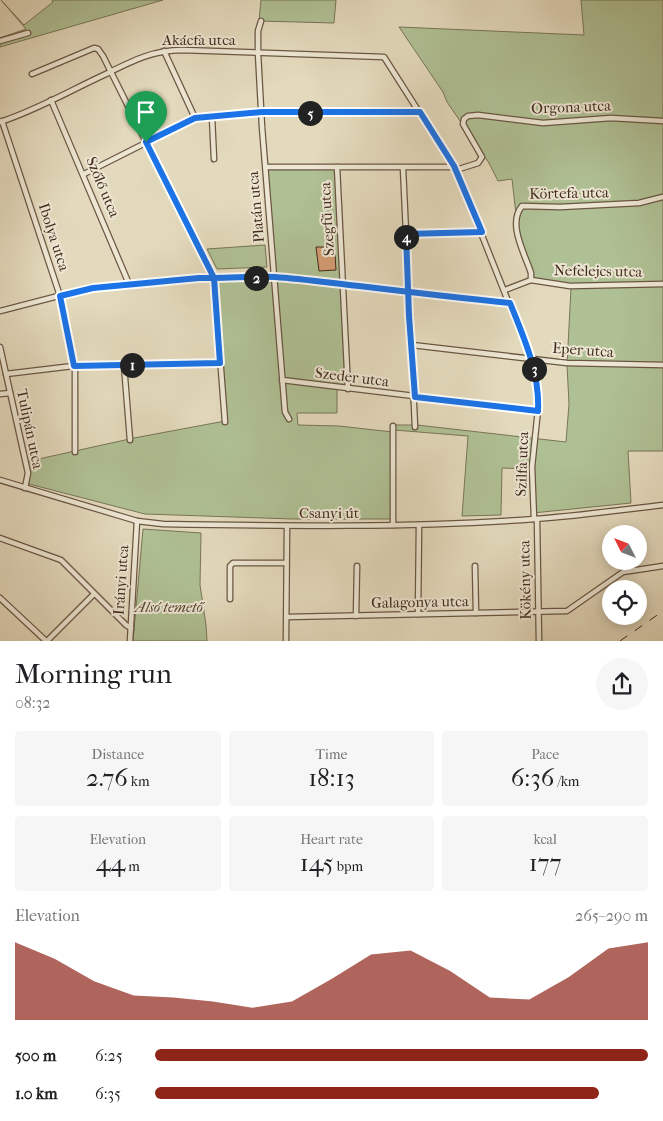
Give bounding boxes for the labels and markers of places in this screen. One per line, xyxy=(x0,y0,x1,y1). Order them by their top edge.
pin xyxy=(125,91,167,142)
pin: 5 xyxy=(298,100,322,126)
pin: 4 xyxy=(394,224,418,250)
pin: 2 xyxy=(244,266,268,290)
pin: 1 xyxy=(120,352,144,378)
pin: 3 xyxy=(522,356,546,382)

